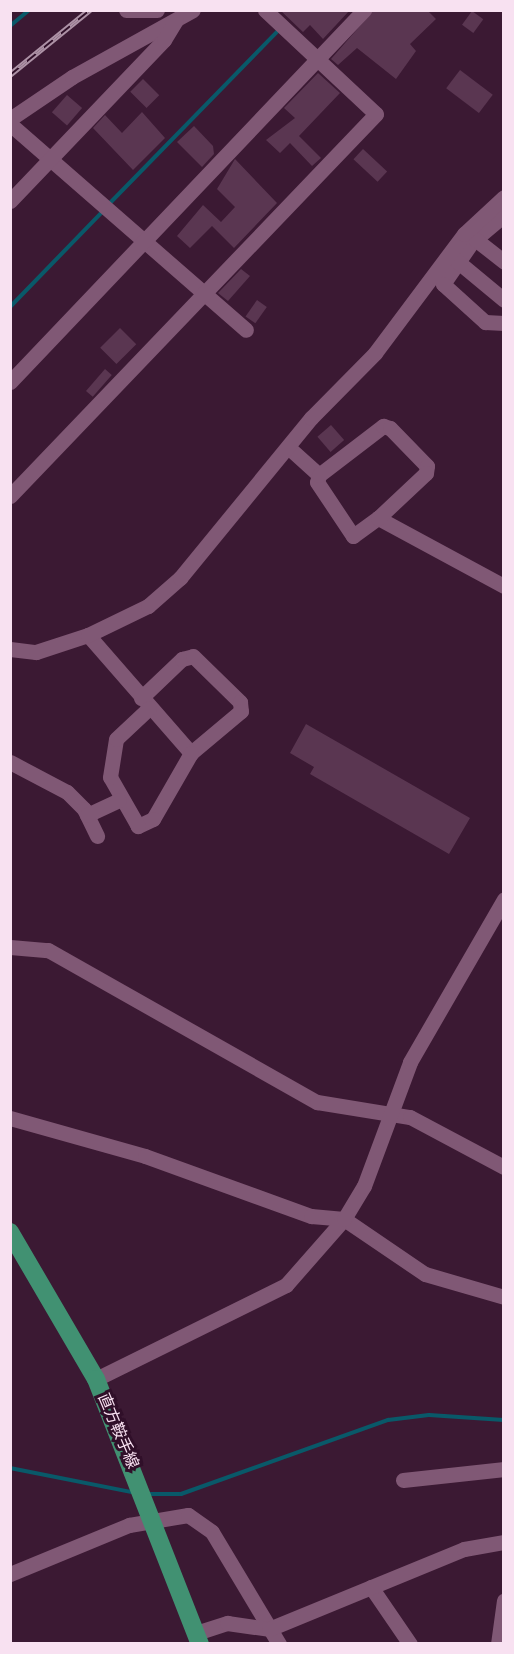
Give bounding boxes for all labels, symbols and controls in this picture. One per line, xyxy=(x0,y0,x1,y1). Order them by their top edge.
street label: 直方鞍手線 xyxy=(94,1390,142,1472)

